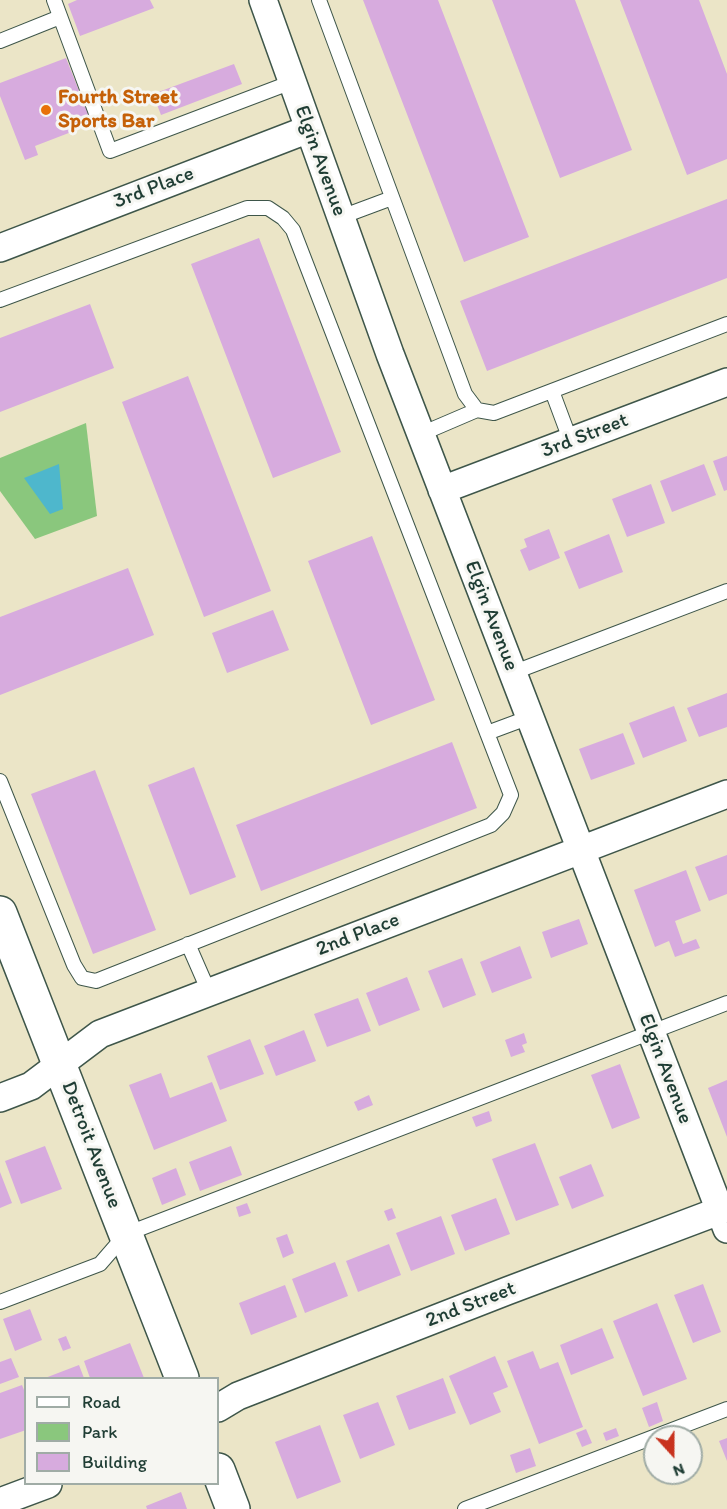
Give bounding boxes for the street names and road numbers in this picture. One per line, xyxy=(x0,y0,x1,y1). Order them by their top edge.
street label: Elgin Avenue xyxy=(288,102,352,220)
street label: 3rd Place xyxy=(110,161,198,215)
street label: 3rd Street xyxy=(538,408,632,464)
street label: Elgin Avenue xyxy=(458,557,524,675)
street label: 2nd Place xyxy=(313,908,403,962)
street label: Elgin Avenue xyxy=(632,1010,698,1128)
street label: Detroit Avenue xyxy=(55,1078,127,1212)
street label: 2nd Street xyxy=(422,1276,520,1334)

